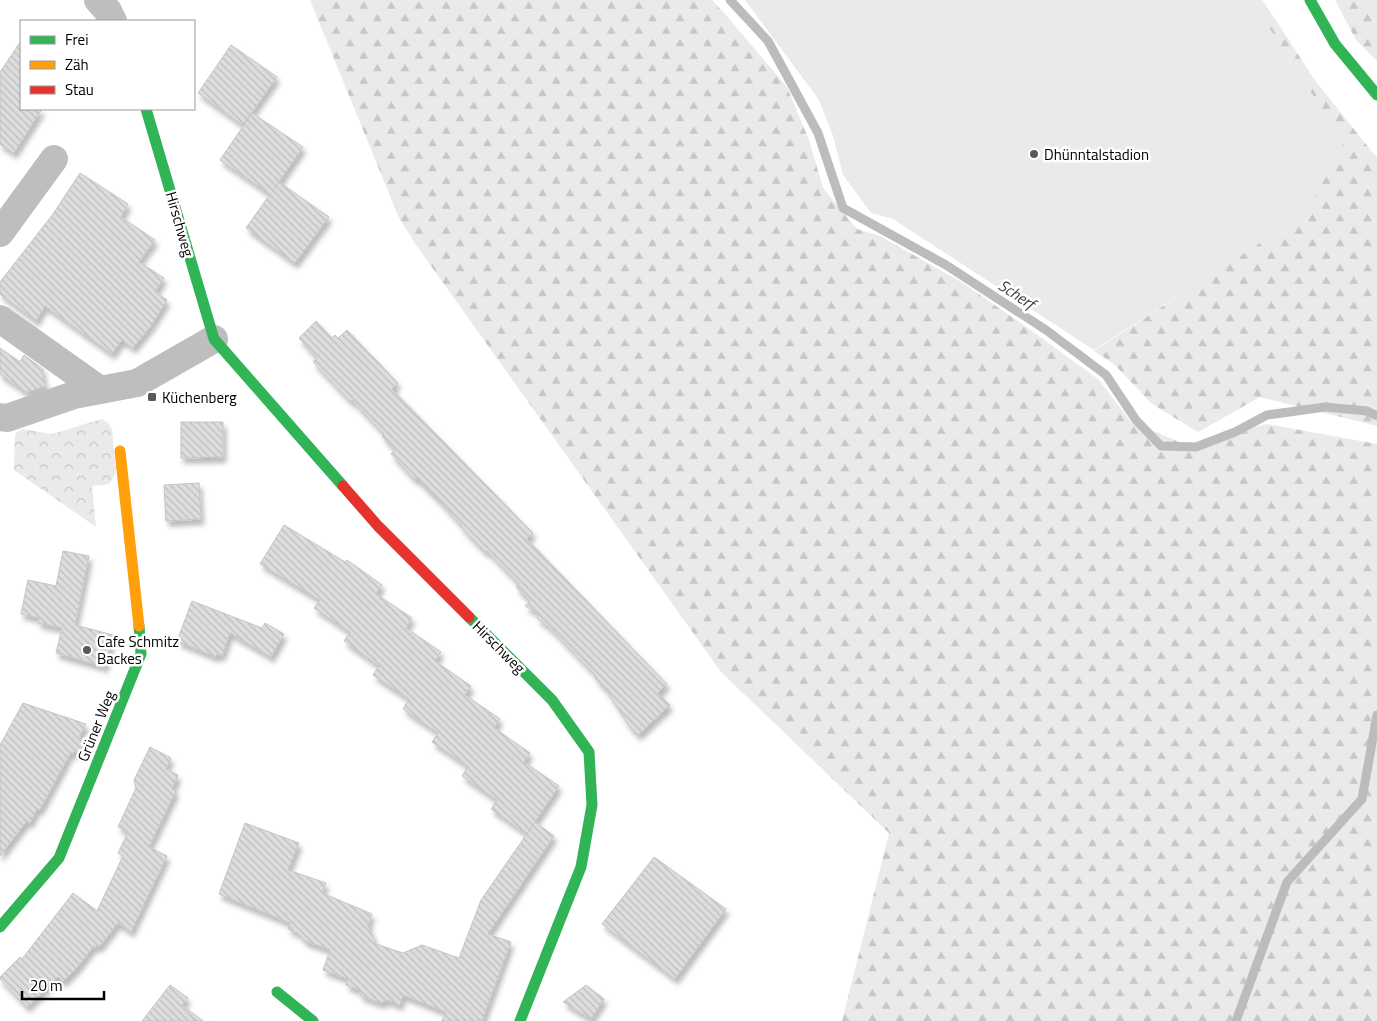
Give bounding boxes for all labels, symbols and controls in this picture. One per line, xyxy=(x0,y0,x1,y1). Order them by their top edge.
legend xyxy=(20,20,195,110)
text: Frei xyxy=(65,28,88,51)
text: Zäh xyxy=(65,53,89,76)
text: Stau xyxy=(65,78,94,101)
place label: Dhünntalstadion xyxy=(1044,143,1149,166)
marker: Dhünntalstadion xyxy=(1028,148,1040,160)
street label: Hirschweg xyxy=(160,189,200,260)
water label: Scherf xyxy=(994,273,1043,317)
place label: Küchenberg xyxy=(162,386,237,409)
marker: Küchenberg xyxy=(146,391,158,403)
street label: Hirschweg xyxy=(467,615,531,679)
place label: Cafe Schmitz Backes xyxy=(97,630,179,670)
marker: Cafe Schmitz Backes xyxy=(81,644,93,656)
street label: Grüner Weg xyxy=(71,687,121,765)
scale bar xyxy=(22,968,105,1000)
text: 20 m xyxy=(30,974,63,997)

